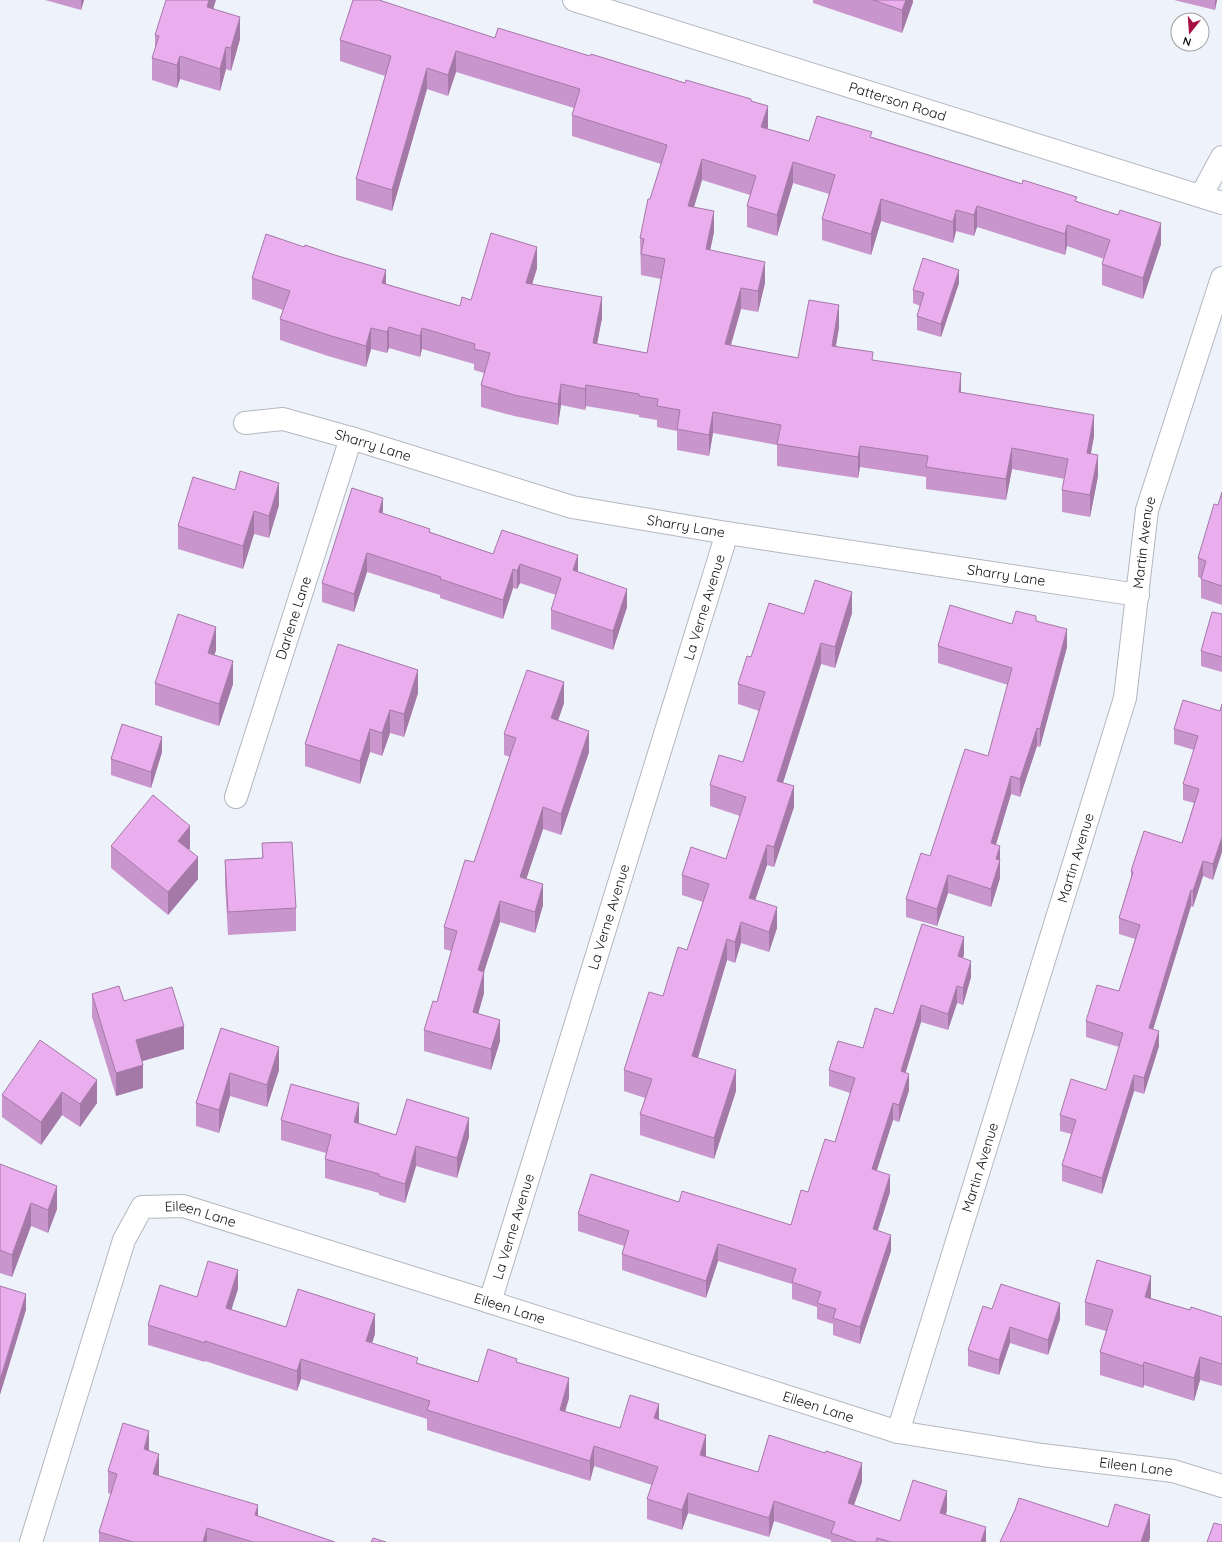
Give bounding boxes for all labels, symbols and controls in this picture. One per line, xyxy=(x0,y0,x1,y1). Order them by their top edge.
north arrow xyxy=(1170,12,1210,52)
text: N xyxy=(1181,34,1193,49)
street label: Patterson Road xyxy=(847,78,948,125)
street label: Sharry Lane xyxy=(333,425,414,465)
street label: Martin Avenue xyxy=(1129,494,1160,590)
street label: Sharry Lane xyxy=(646,511,727,542)
street label: La Verne Avenue xyxy=(679,552,729,662)
street label: Sharry Lane xyxy=(966,560,1047,590)
street label: Darlene Lane xyxy=(272,574,315,662)
street label: Martin Avenue xyxy=(1053,811,1098,905)
street label: La Verne Avenue xyxy=(584,862,633,972)
street label: Martin Avenue xyxy=(957,1120,1002,1214)
street label: La Verne Avenue xyxy=(488,1171,538,1282)
street label: Eileen Lane xyxy=(164,1197,239,1231)
street label: Eileen Lane xyxy=(472,1289,548,1328)
street label: Eileen Lane xyxy=(781,1387,856,1426)
street label: Eileen Lane xyxy=(1098,1453,1174,1480)

